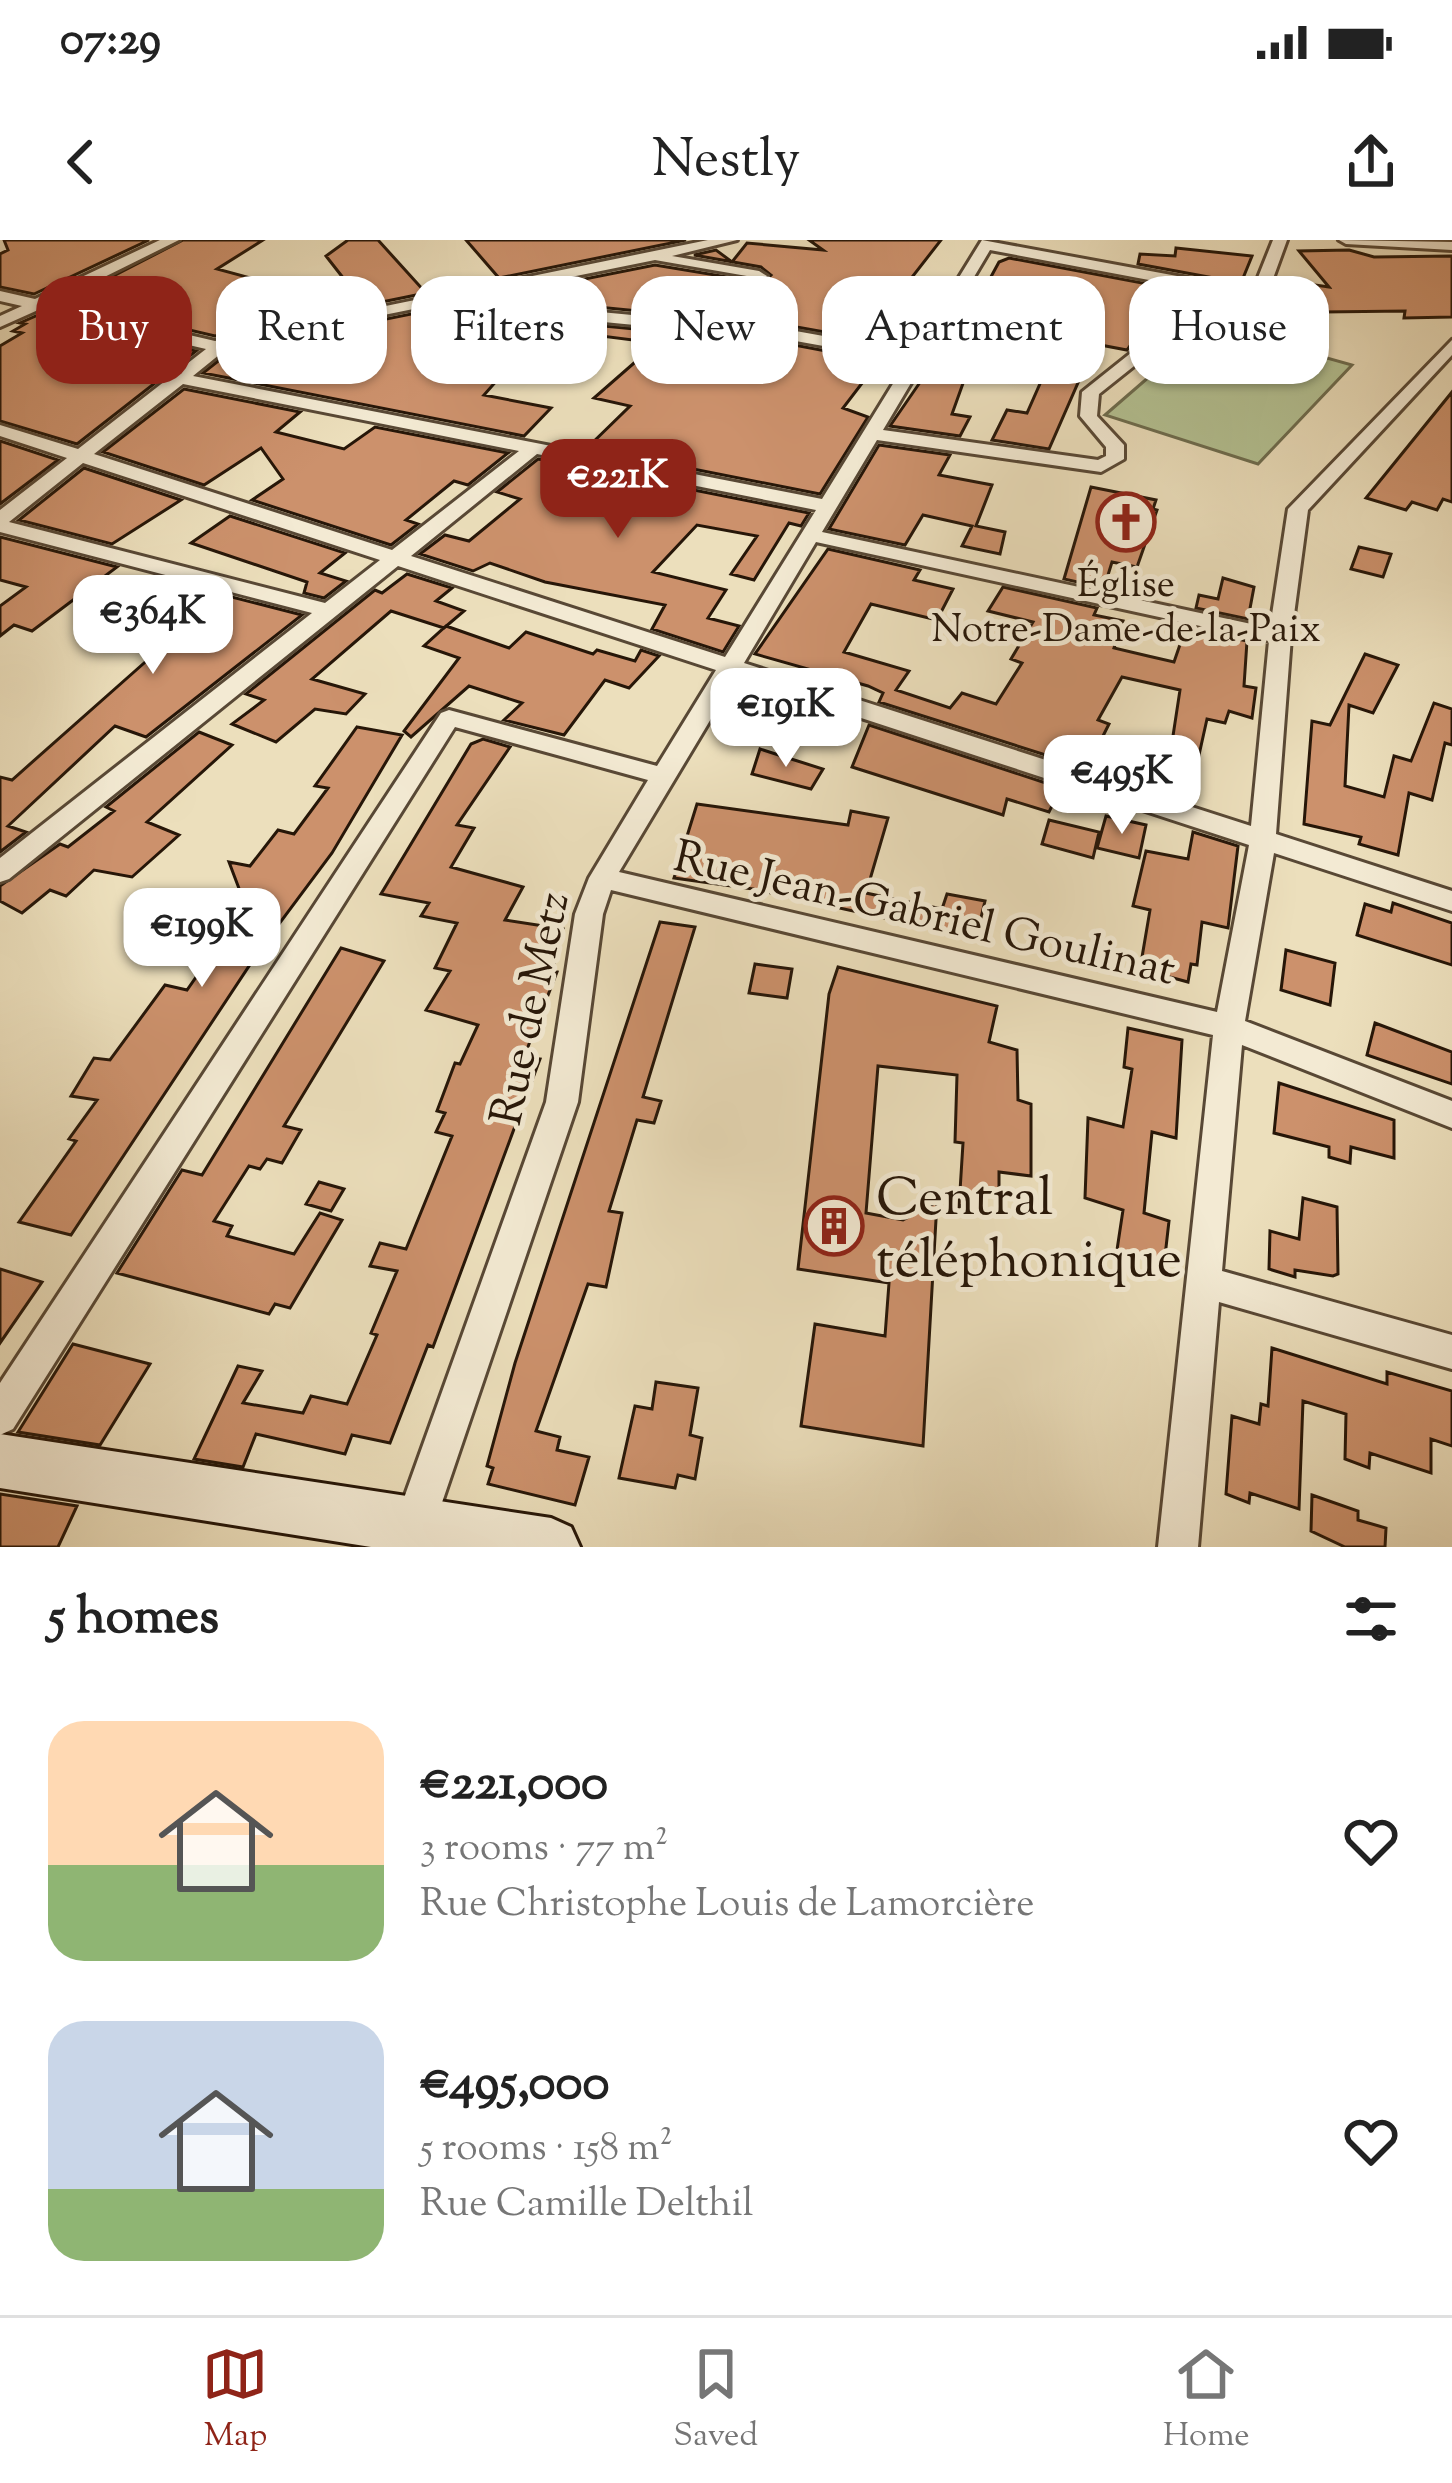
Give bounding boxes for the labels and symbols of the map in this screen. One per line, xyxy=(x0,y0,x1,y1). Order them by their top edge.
pin: €221K xyxy=(534,439,702,541)
church icon: Église Notre-Dame-de-la-Paix xyxy=(1095,491,1157,553)
place label: Église Notre-Dame-de-la-Paix xyxy=(931,559,1321,660)
pin: €364K xyxy=(69,575,237,677)
pin: €191K xyxy=(702,668,870,770)
pin: €495K xyxy=(1038,735,1206,837)
street label: Rue Jean-Gabriel Goulinat xyxy=(667,827,1181,1006)
street label: Rue de Metz xyxy=(477,887,590,1132)
pin: €199K xyxy=(118,888,286,990)
place label: Central téléphonique xyxy=(876,1162,1182,1302)
building icon: Central téléphonique xyxy=(803,1195,865,1257)

